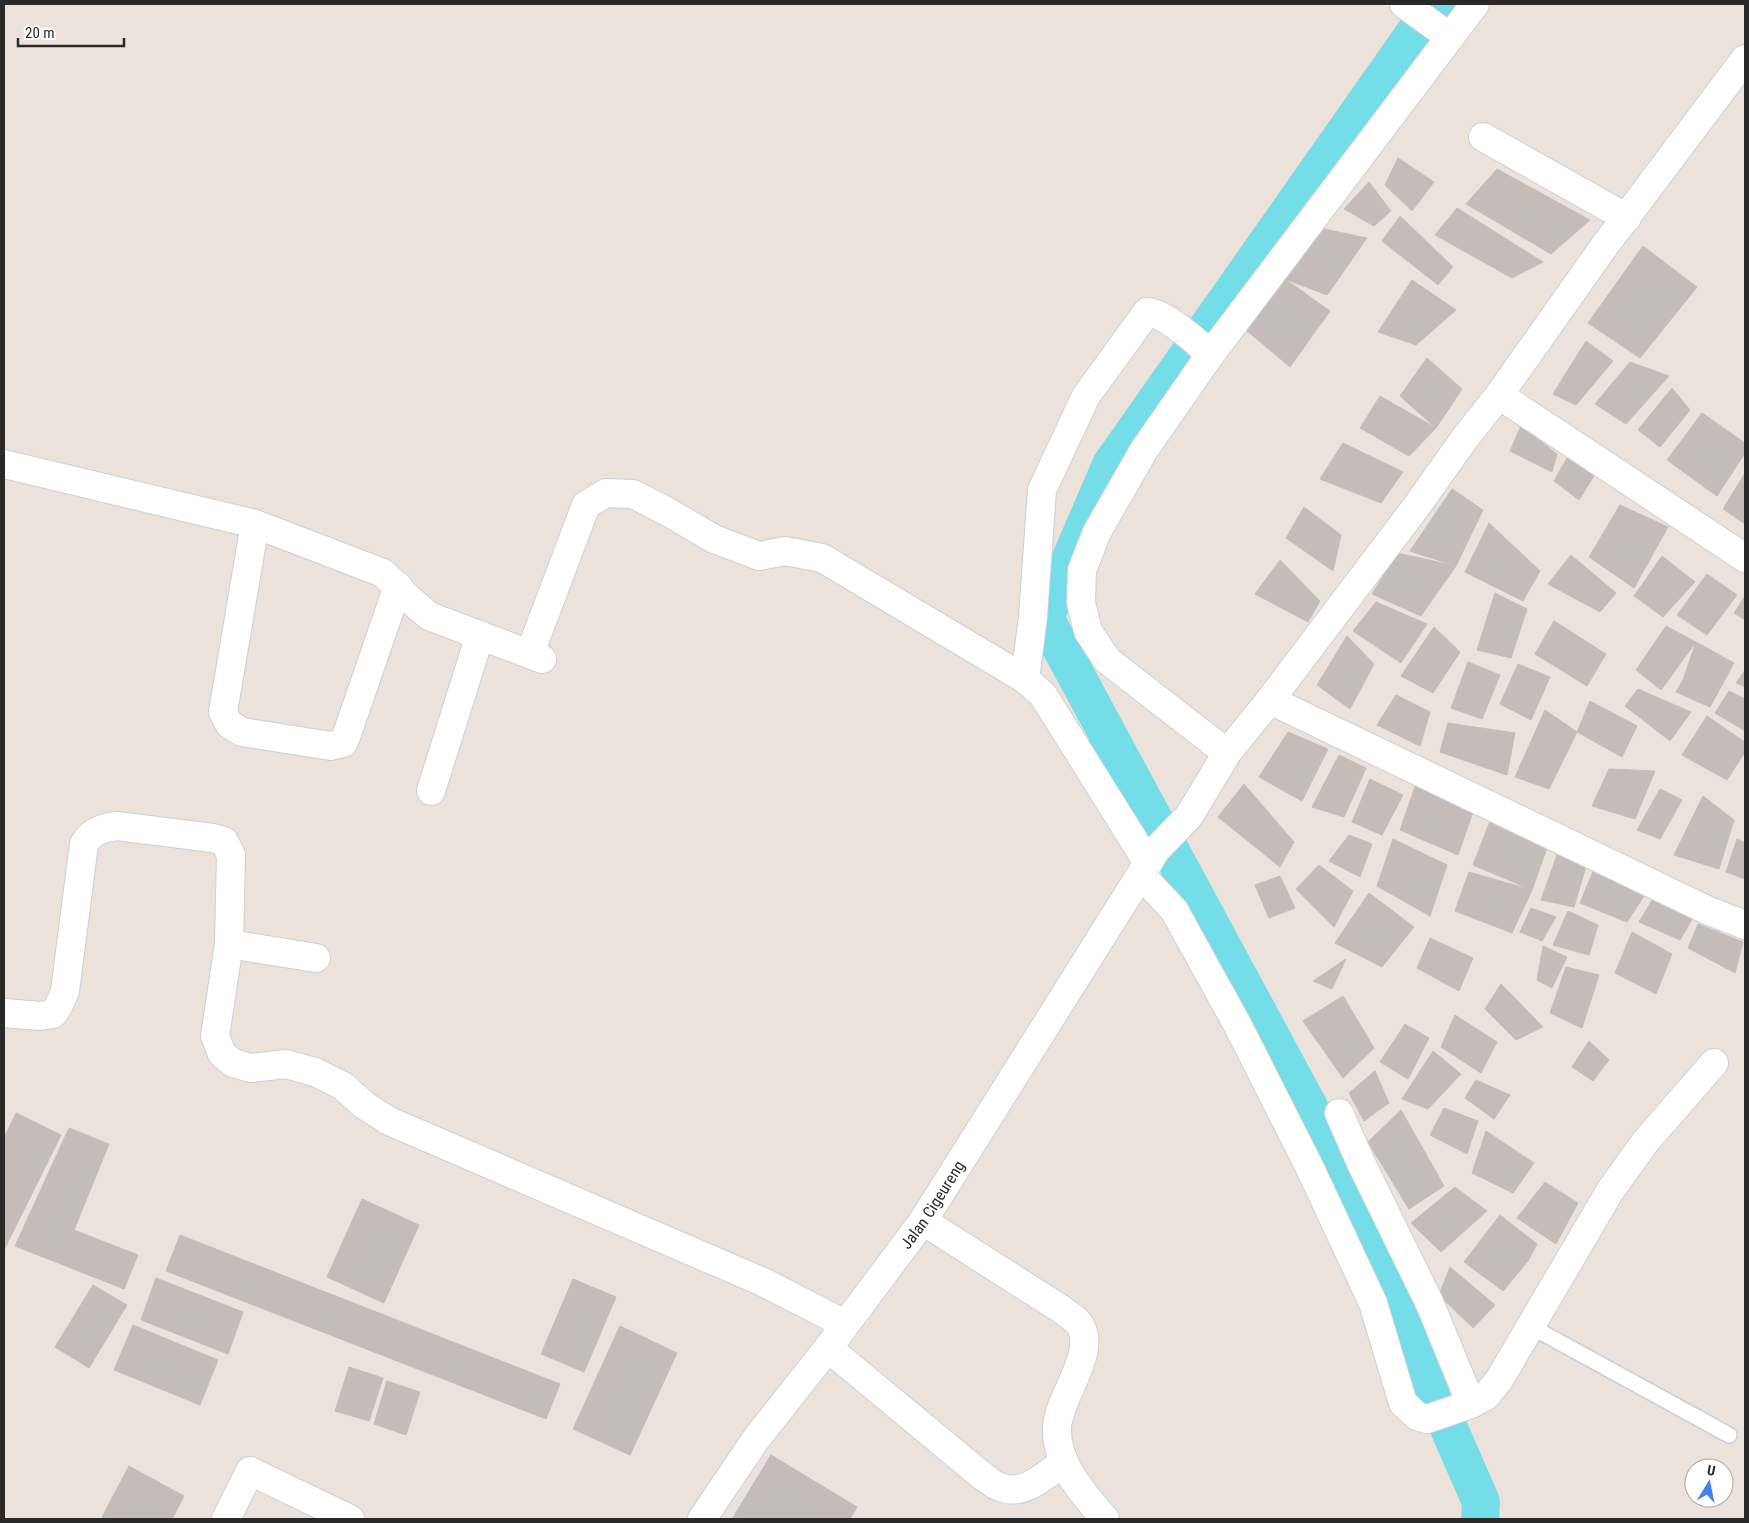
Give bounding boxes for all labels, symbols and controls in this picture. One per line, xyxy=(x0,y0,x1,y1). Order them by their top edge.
scale bar xyxy=(18,15,124,47)
text: 20 m xyxy=(25,24,55,42)
street label: Jalan Cigeureng xyxy=(897,1157,969,1253)
north arrow xyxy=(1684,1458,1734,1508)
text: U xyxy=(1706,1462,1717,1479)

